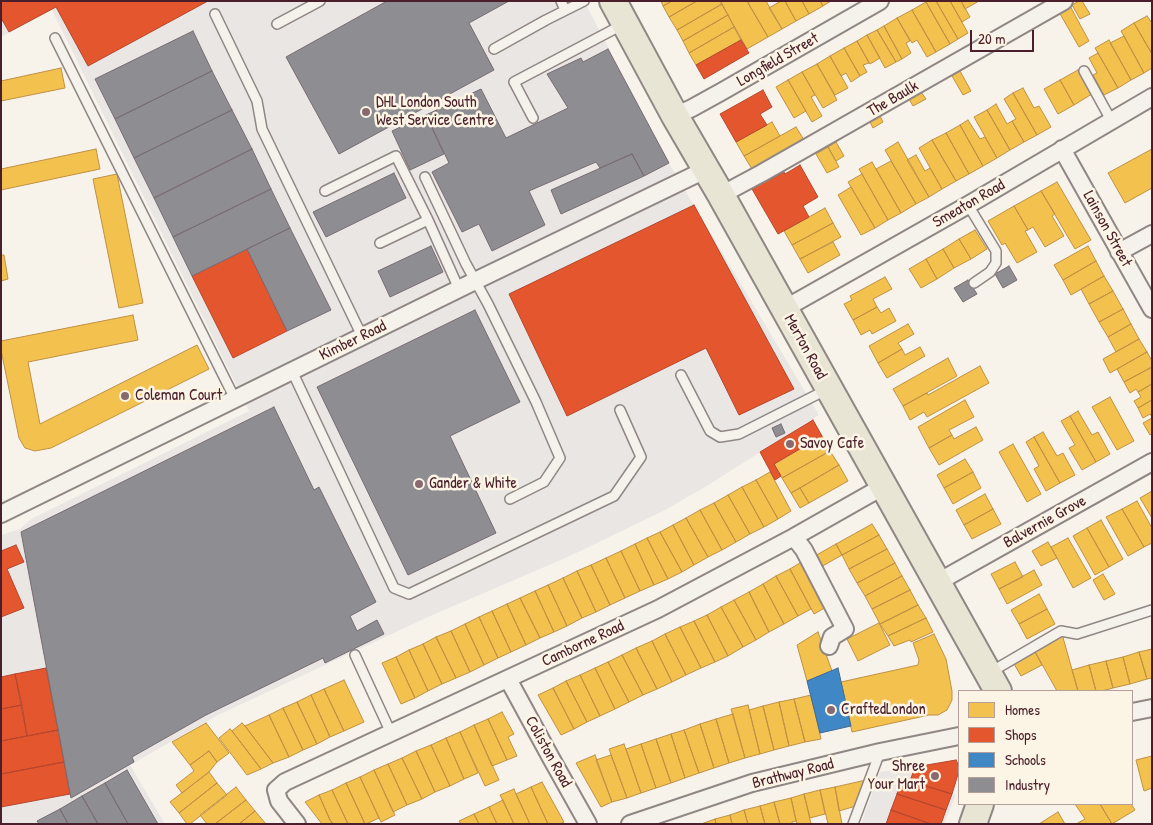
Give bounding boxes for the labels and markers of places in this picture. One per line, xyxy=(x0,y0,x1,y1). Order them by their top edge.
place label: DHL London South West Service Centre xyxy=(376,93,494,131)
marker: DHL London South West Service Centre xyxy=(360,106,372,118)
place label: Coleman Court xyxy=(135,386,222,406)
marker: Coleman Court xyxy=(119,390,131,402)
place label: Savoy Cafe xyxy=(800,434,864,454)
marker: Savoy Cafe xyxy=(784,438,796,450)
place label: Gander & White xyxy=(429,474,517,494)
marker: Gander & White xyxy=(413,478,425,490)
place label: CraftedLondon xyxy=(841,700,926,720)
marker: CraftedLondon xyxy=(825,704,837,716)
place label: Shree Your Mart xyxy=(868,757,925,795)
marker: Shree Your Mart xyxy=(929,770,941,782)

